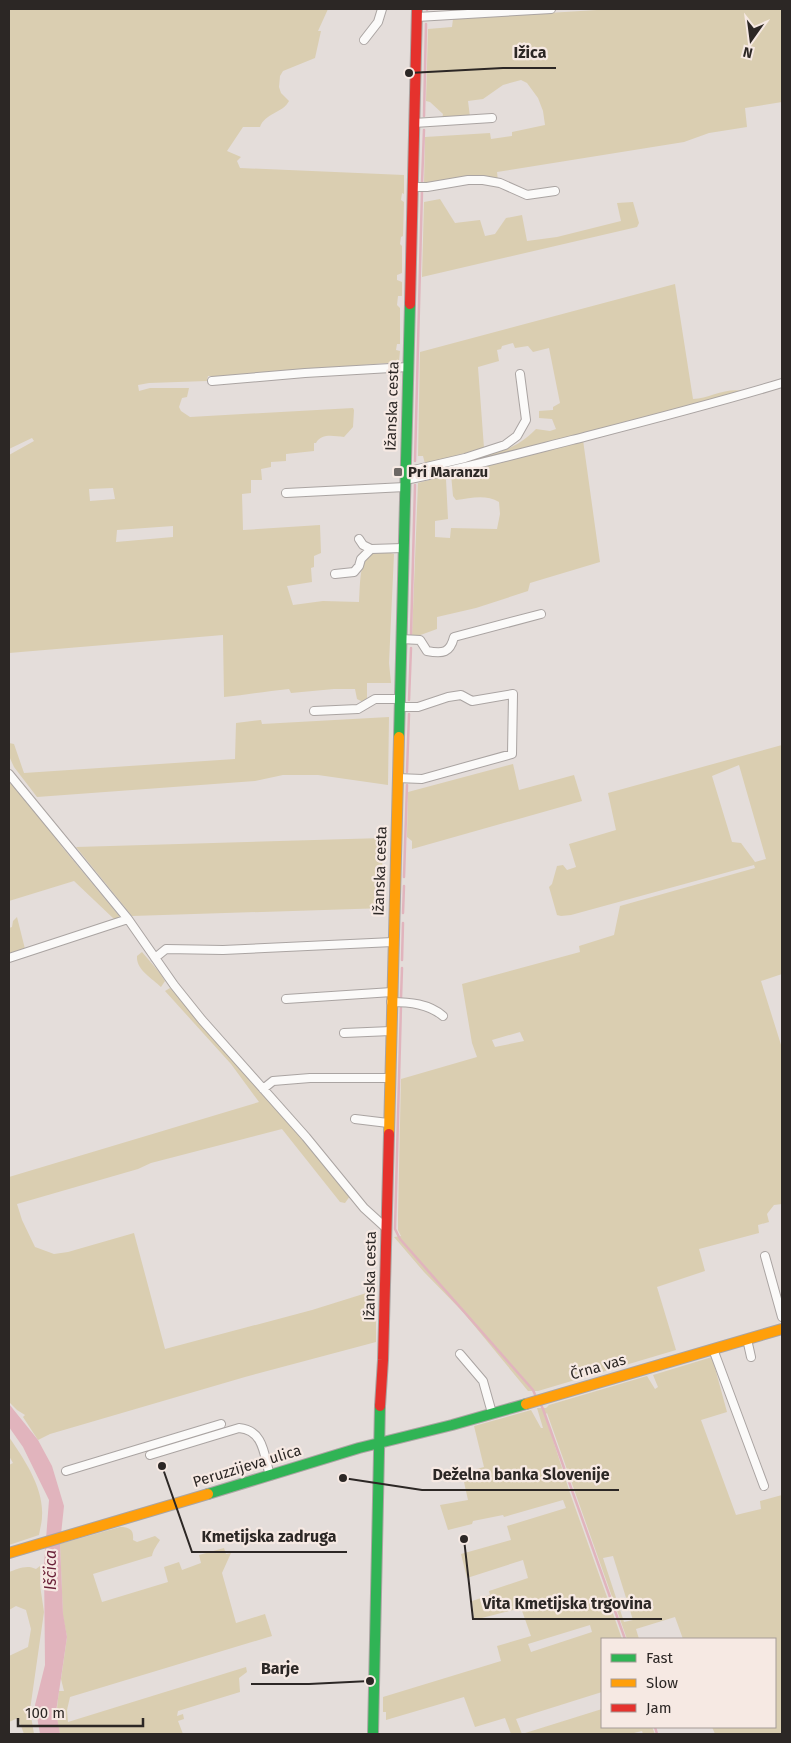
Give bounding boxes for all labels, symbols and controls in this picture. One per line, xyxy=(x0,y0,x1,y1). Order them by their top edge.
north arrow xyxy=(726,15,776,65)
callout: Ižica xyxy=(503,37,556,68)
text: Ižica xyxy=(514,43,547,62)
text: N xyxy=(741,43,755,62)
street label: Ižanska cesta xyxy=(381,361,403,451)
place label: Pri Maranzu xyxy=(408,463,488,481)
marker: Pri Maranzu xyxy=(392,466,404,478)
street label: Ižanska cesta xyxy=(369,826,391,916)
street label: Ižanska cesta xyxy=(360,1231,380,1321)
street label: Črna vas xyxy=(568,1350,628,1384)
street label: Peruzzijeva ulica xyxy=(191,1441,303,1491)
callout: Deželna banka Slovenije xyxy=(422,1459,619,1490)
text: Deželna banka Slovenije xyxy=(432,1465,610,1484)
callout: Kmetijska zadruga xyxy=(192,1521,347,1552)
text: Kmetijska zadruga xyxy=(202,1527,337,1546)
water label: Iščica xyxy=(41,1550,60,1590)
callout: Vita Kmetijska trgovina xyxy=(473,1588,662,1619)
text: Vita Kmetijska trgovina xyxy=(481,1594,652,1613)
legend xyxy=(601,1638,776,1728)
text: Fast xyxy=(646,1649,673,1667)
callout: Barje xyxy=(251,1653,309,1684)
text: Barje xyxy=(261,1659,299,1678)
text: Slow xyxy=(646,1674,678,1692)
scale bar xyxy=(18,1696,142,1728)
text: Jam xyxy=(646,1699,672,1717)
text: 100 m xyxy=(25,1704,65,1722)

